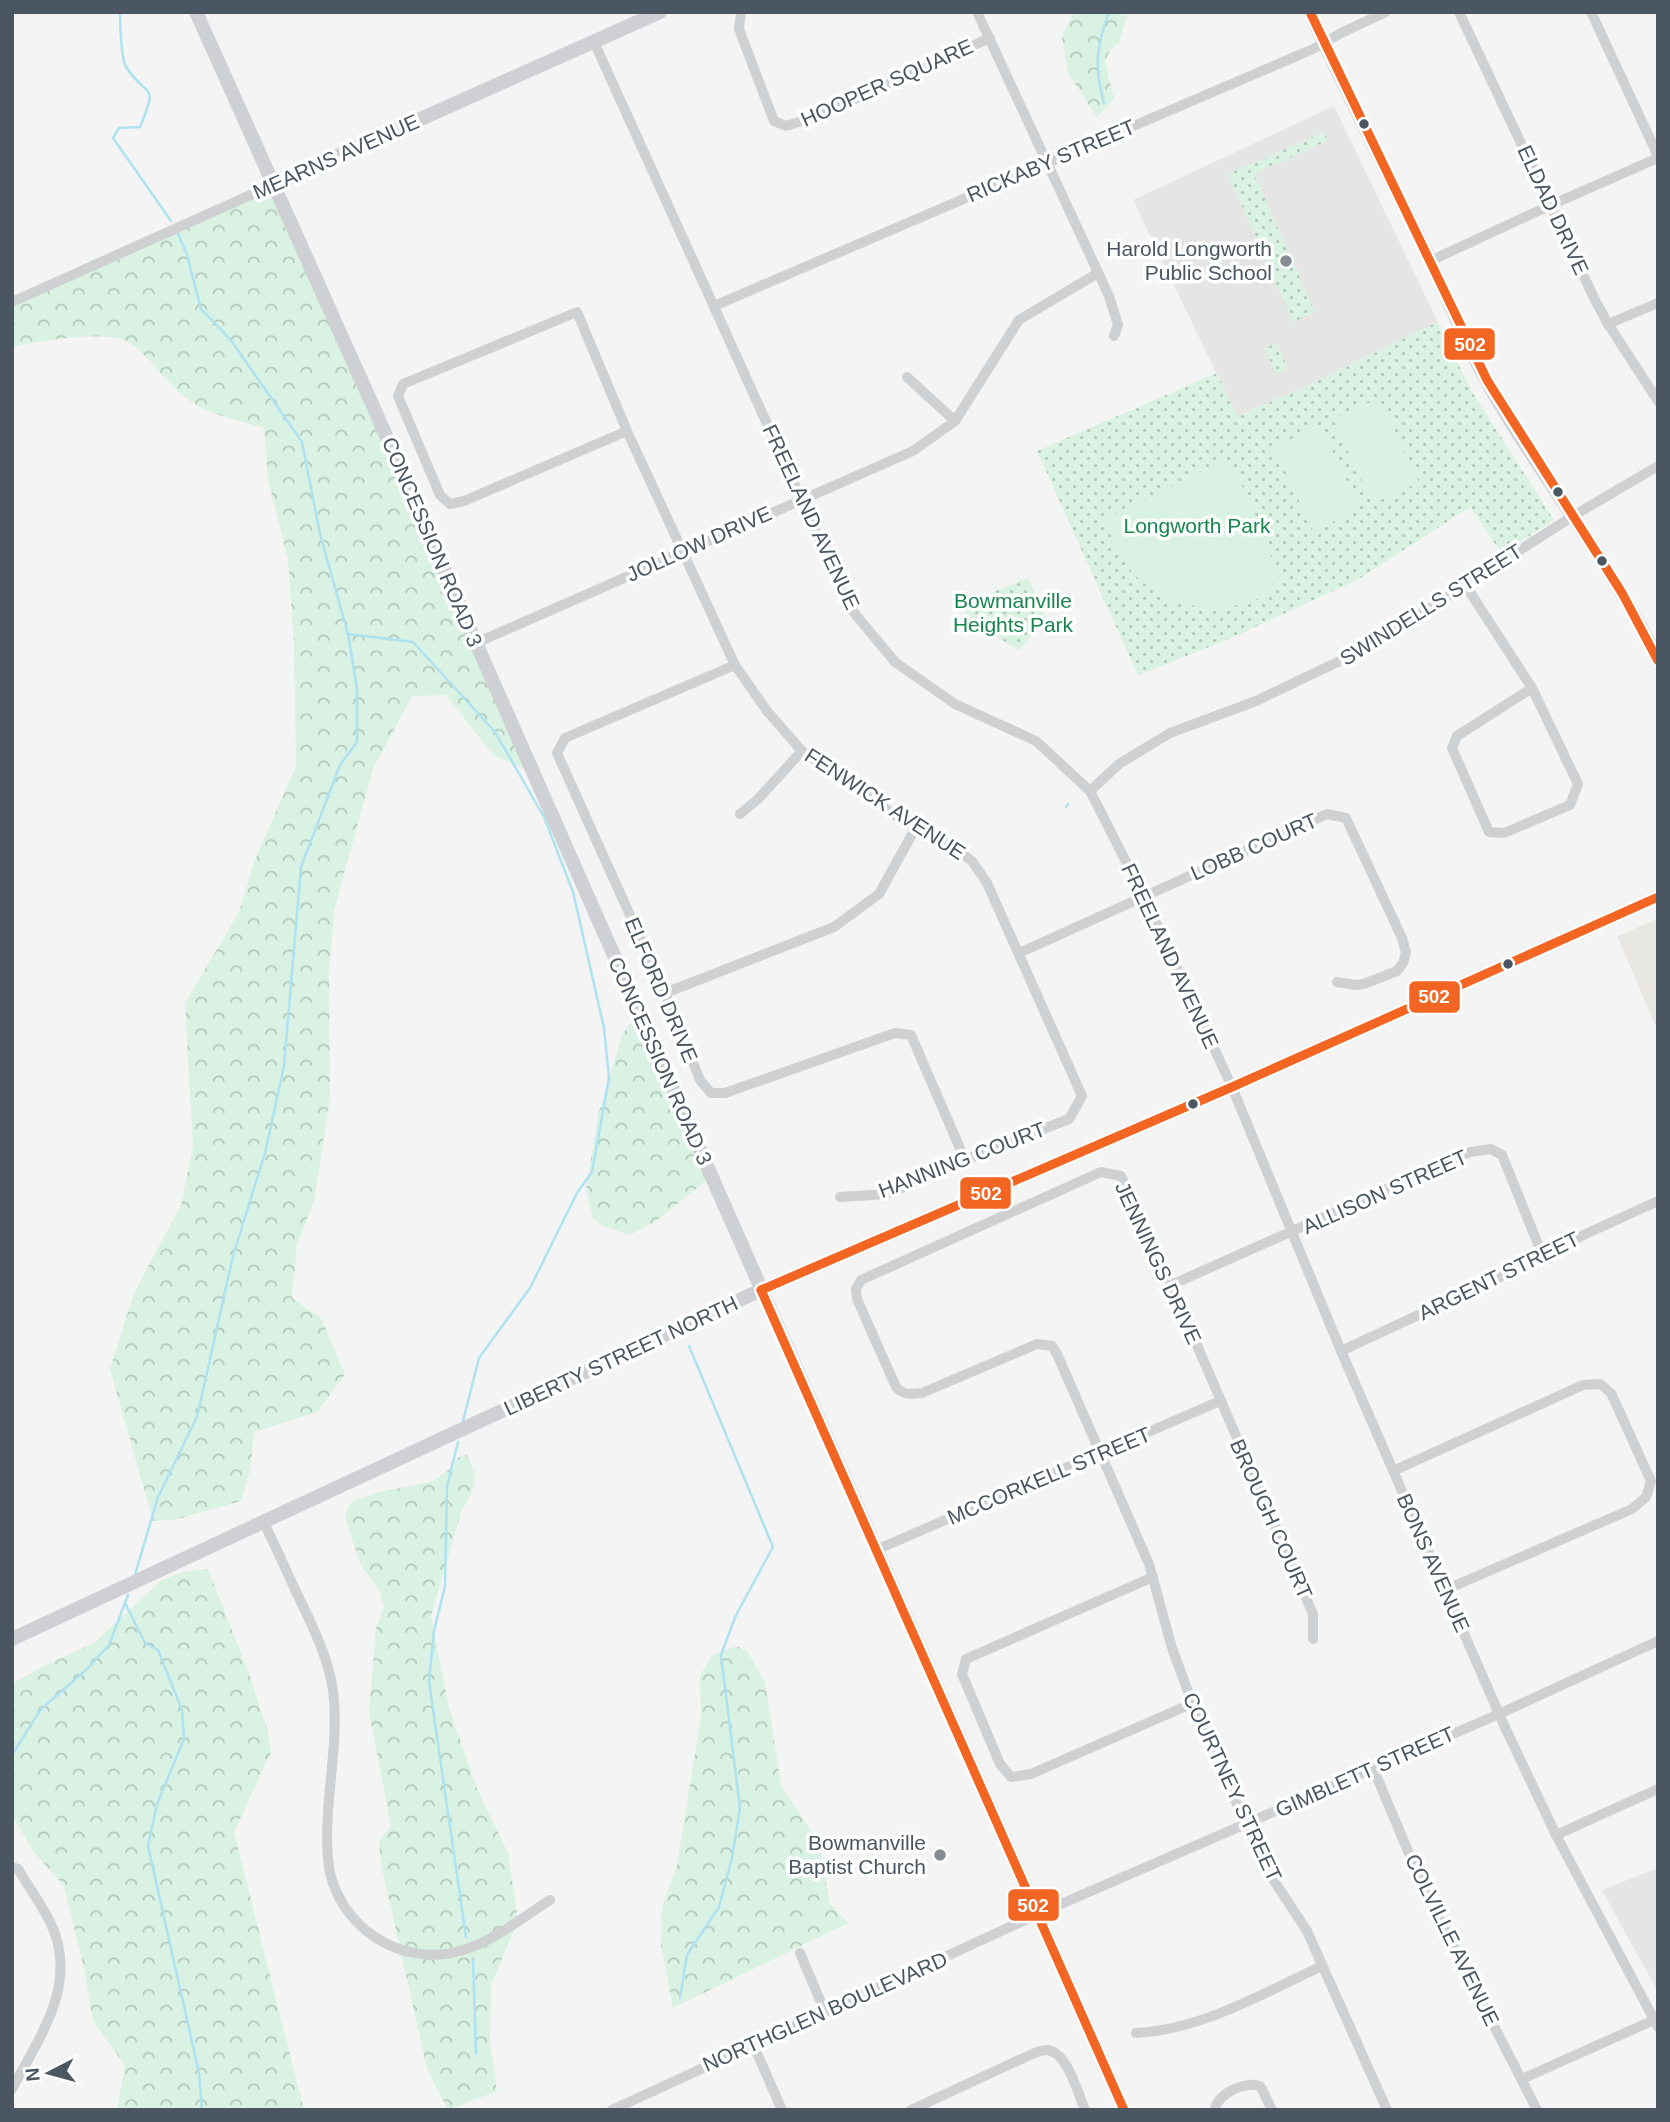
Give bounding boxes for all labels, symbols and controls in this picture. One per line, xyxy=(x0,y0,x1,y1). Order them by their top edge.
street label: HOOPER SQUARE xyxy=(797,34,976,131)
street label: MEARNS AVENUE xyxy=(249,110,422,204)
street label: RICKABY STREET xyxy=(963,115,1139,206)
unlabelled marker xyxy=(1357,117,1371,131)
street label: ELDAD DRIVE xyxy=(1513,141,1593,278)
place label: Harold Longworth Public School xyxy=(1106,237,1272,284)
marker: Harold Longworth Public School xyxy=(1278,253,1294,269)
line badge: 502 xyxy=(1443,327,1496,361)
text: 502 xyxy=(1454,334,1486,355)
street label: FREELAND AVENUE xyxy=(758,421,864,613)
street label: CONCESSION ROAD 3 xyxy=(378,434,487,650)
unlabelled marker xyxy=(1551,485,1565,499)
street label: JOLLOW DRIVE xyxy=(623,501,775,586)
park label: Longworth Park xyxy=(1123,514,1271,537)
street label: SWINDELLS STREET xyxy=(1336,539,1526,670)
unlabelled marker xyxy=(1595,554,1609,568)
park label: Bowmanville Heights Park xyxy=(953,589,1074,636)
street label: FENWICK AVENUE xyxy=(801,743,970,864)
street label: LOBB COURT xyxy=(1187,808,1321,885)
street label: FREELAND AVENUE xyxy=(1117,860,1223,1052)
street label: ELFORD DRIVE xyxy=(621,914,702,1066)
street label: CONCESSION ROAD 3 xyxy=(604,953,717,1168)
unlabelled marker xyxy=(1501,957,1515,971)
line badge: 502 xyxy=(1408,980,1461,1014)
text: 502 xyxy=(1418,986,1450,1007)
unlabelled marker xyxy=(1186,1097,1200,1111)
street label: HANNING COURT xyxy=(875,1117,1049,1202)
street label: ALLISON STREET xyxy=(1299,1145,1471,1238)
line badge: 502 xyxy=(959,1176,1012,1210)
street label: JENNINGS DRIVE xyxy=(1111,1178,1206,1347)
text: 502 xyxy=(970,1183,1002,1204)
street label: ARGENT STREET xyxy=(1415,1227,1583,1324)
street label: LIBERTY STREET NORTH xyxy=(500,1291,741,1420)
street label: MCCORKELL STREET xyxy=(944,1422,1154,1529)
street label: BROUGH COURT xyxy=(1226,1435,1317,1602)
street label: BONS AVENUE xyxy=(1393,1490,1474,1636)
street label: COURTNEY STREET xyxy=(1179,1689,1286,1885)
street label: GIMBLETT STREET xyxy=(1272,1722,1458,1821)
place label: Bowmanville Baptist Church xyxy=(788,1831,926,1878)
marker: Bowmanville Baptist Church xyxy=(932,1847,948,1863)
street label: COLVILLE AVENUE xyxy=(1401,1850,1504,2029)
line badge: 502 xyxy=(1007,1888,1060,1922)
text: 502 xyxy=(1017,1895,1049,1916)
street label: NORTHGLEN BOULEVARD xyxy=(699,1947,951,2076)
north arrow xyxy=(14,2038,84,2108)
text: N xyxy=(21,2067,44,2083)

